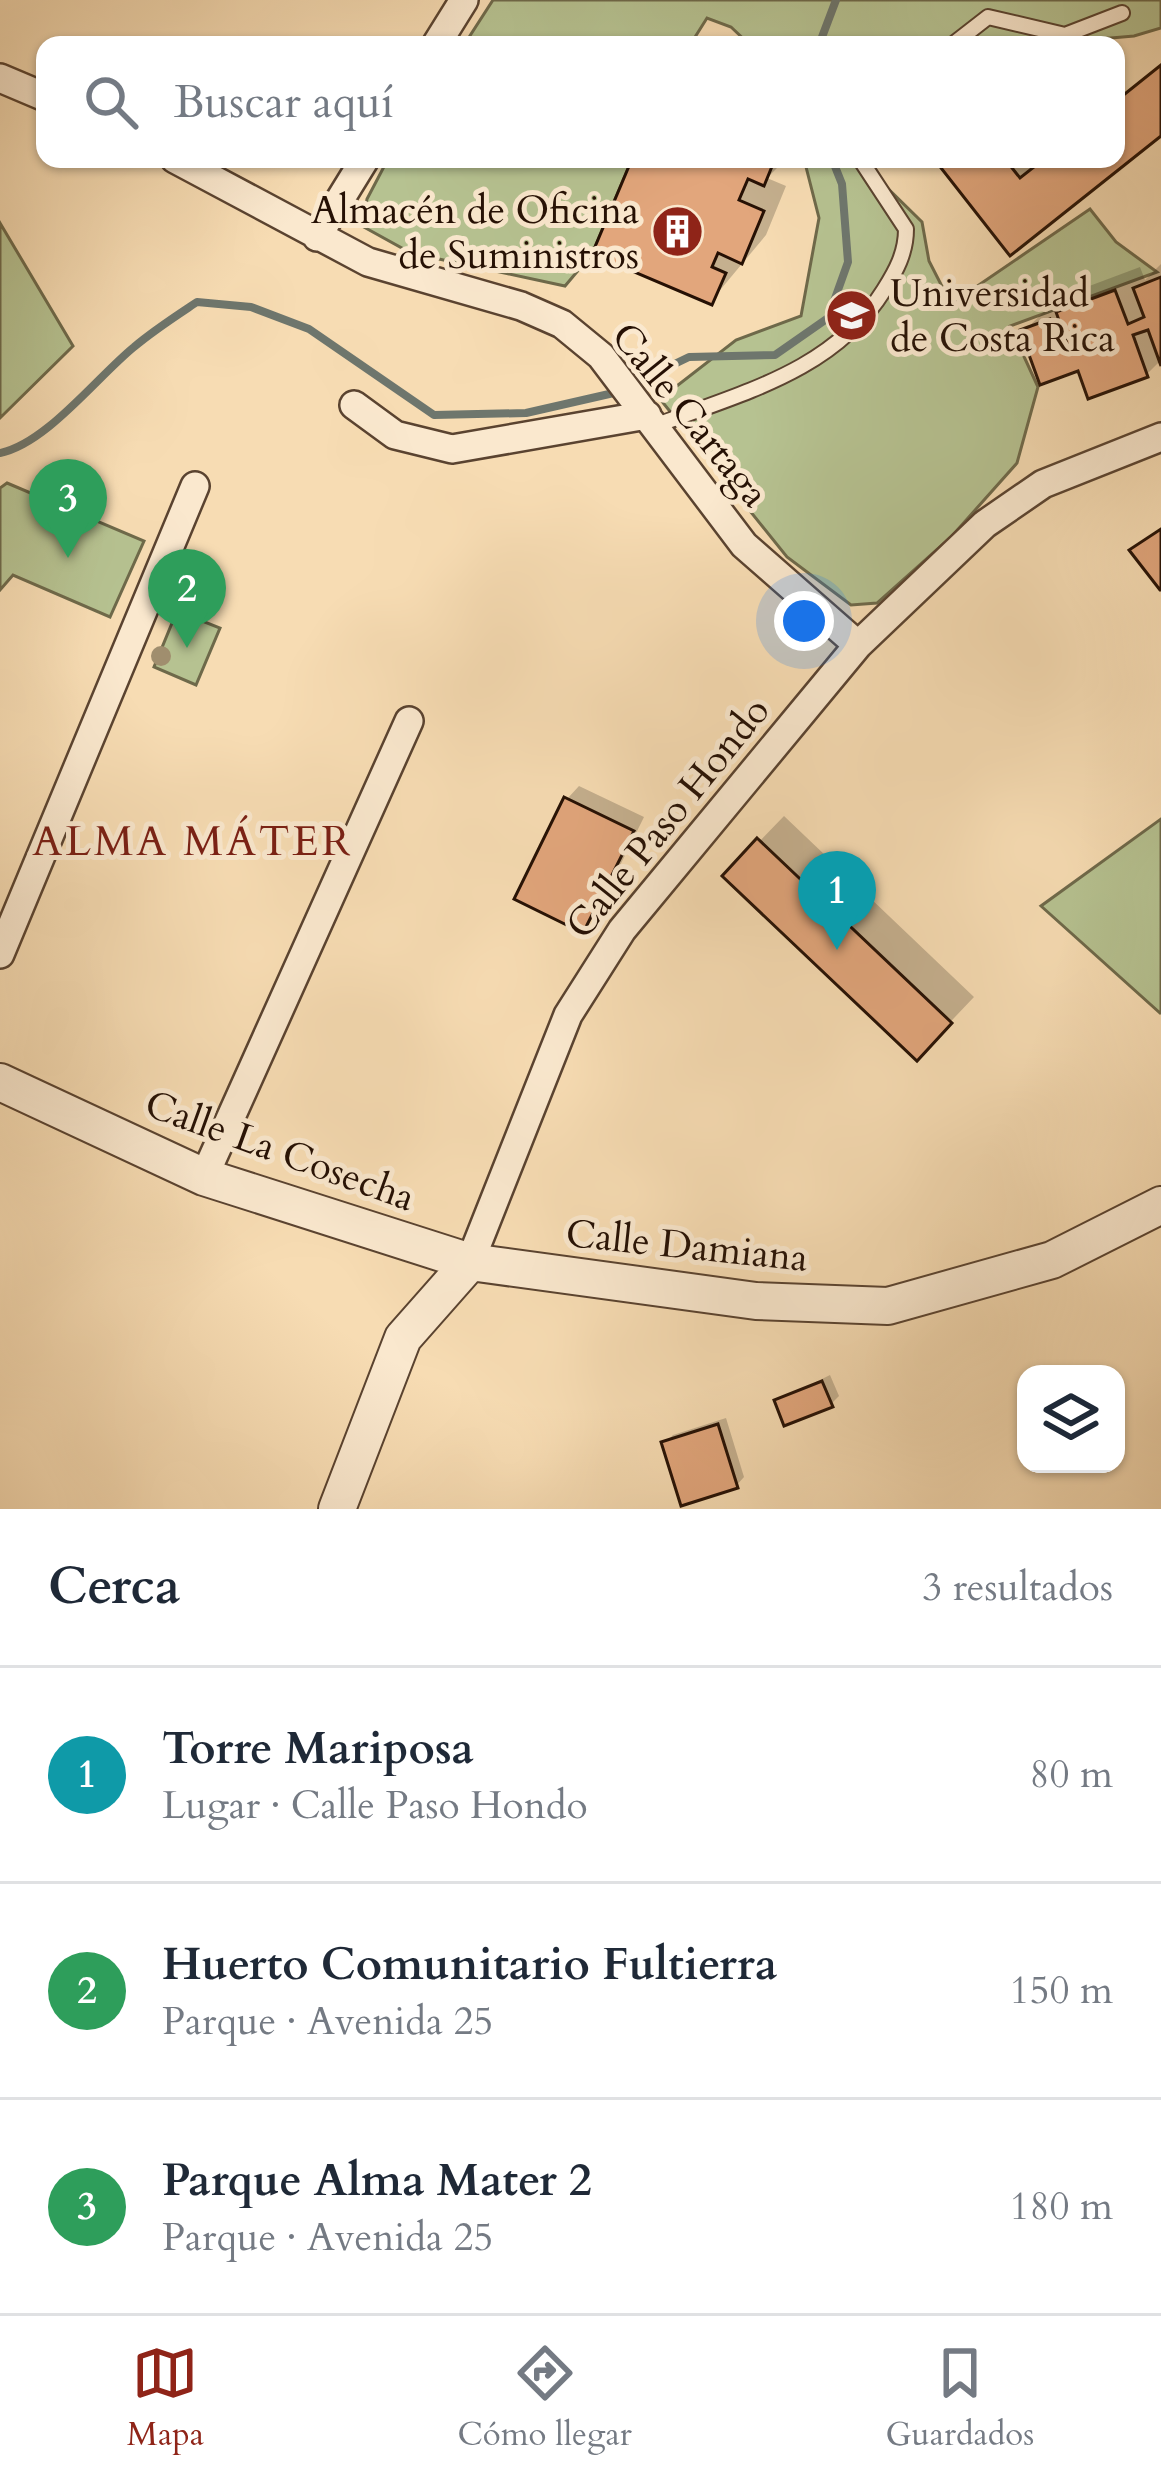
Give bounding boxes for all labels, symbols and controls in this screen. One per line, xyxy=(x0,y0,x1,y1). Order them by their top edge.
search box xyxy=(36,36,1125,168)
icon: search xyxy=(78,69,144,135)
text: Buscar aquí xyxy=(174,72,394,133)
place label: Almacén de Oficina de Suministros xyxy=(311,184,639,282)
building icon: Almacén de Oficina de Suministros xyxy=(650,204,706,260)
place label: Universidad de Costa Rica xyxy=(890,267,1115,365)
school or university icon: Universidad de Costa Rica xyxy=(823,287,879,343)
street label: Calle Cartaga xyxy=(599,311,781,519)
pin: 3 xyxy=(29,459,107,558)
pin: 2 xyxy=(148,549,226,648)
your location xyxy=(774,591,834,651)
street label: Calle Paso Hondo xyxy=(554,686,782,950)
district label: ALMA MÁTER xyxy=(32,813,354,870)
pin: 1 xyxy=(798,851,876,950)
street label: Calle La Cosecha xyxy=(138,1078,422,1224)
street label: Calle Damiana xyxy=(563,1207,811,1285)
map controls xyxy=(1017,1365,1125,1473)
button: layers xyxy=(1017,1365,1125,1473)
text: Cerca xyxy=(48,1552,180,1622)
text: 3 resultados xyxy=(922,1561,1113,1614)
text: Torre Mariposa xyxy=(162,1718,474,1779)
text: 1 xyxy=(77,1748,97,1801)
text: 80 m xyxy=(1030,1748,1113,1801)
text: Lugar · Calle Paso Hondo xyxy=(162,1779,588,1832)
text: Huerto Comunitario Fultierra xyxy=(162,1934,777,1995)
text: 2 xyxy=(77,1964,97,2017)
text: 150 m xyxy=(1010,1964,1113,2017)
text: Parque · Avenida 25 xyxy=(162,1995,493,2048)
text: Parque Alma Mater 2 xyxy=(162,2150,592,2211)
text: 3 xyxy=(77,2180,97,2233)
text: 180 m xyxy=(1010,2180,1113,2233)
text: Parque · Avenida 25 xyxy=(162,2211,493,2264)
tab: Mapa xyxy=(127,2340,204,2457)
tab: Cómo llegar xyxy=(458,2340,632,2457)
tab: Guardados xyxy=(885,2340,1034,2457)

